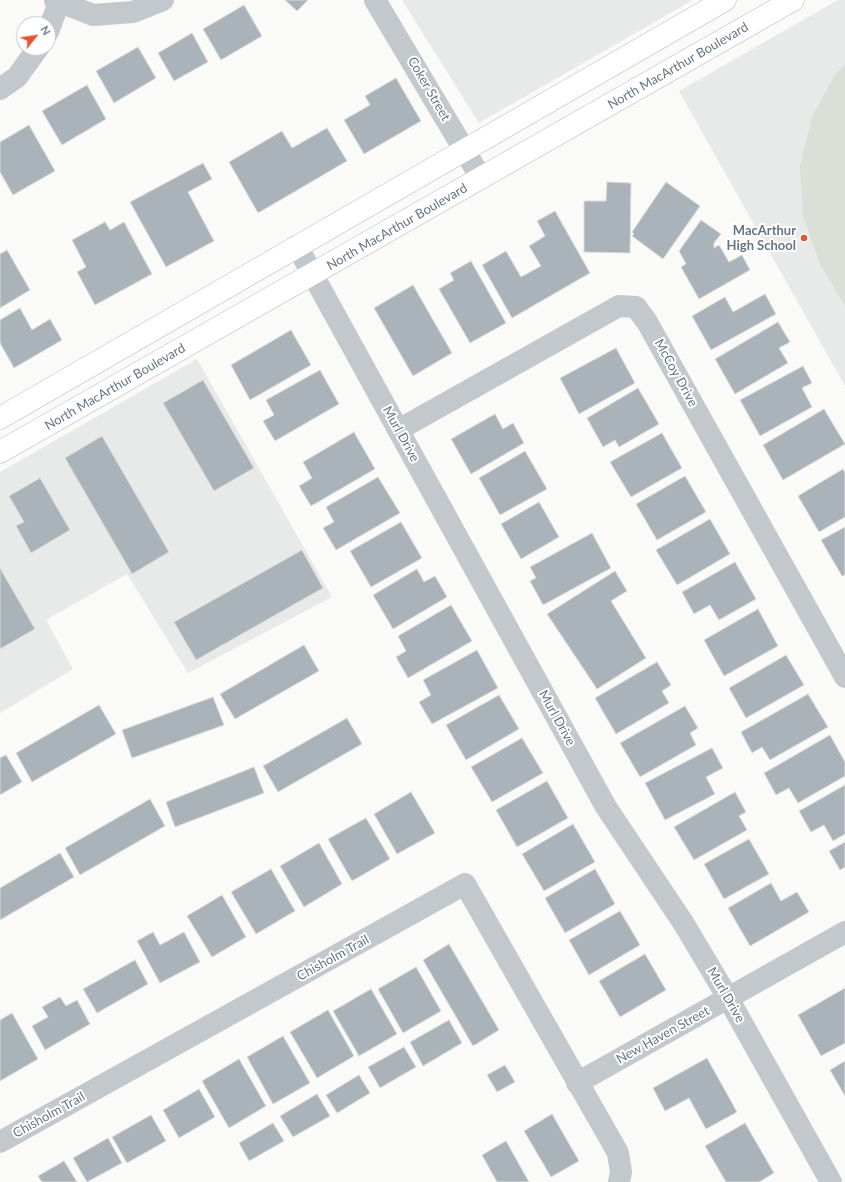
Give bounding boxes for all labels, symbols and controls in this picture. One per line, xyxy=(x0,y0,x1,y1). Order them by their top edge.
north arrow xyxy=(16,16,56,56)
street label: North MacArthur Boulevard xyxy=(605,19,751,113)
text: N xyxy=(38,23,54,37)
street label: Coker Street xyxy=(404,54,454,124)
street label: North MacArthur Boulevard xyxy=(324,180,470,274)
place label: MacArthur High School xyxy=(727,223,796,254)
marker: MacArthur High School xyxy=(799,233,809,243)
street label: McCoy Drive xyxy=(651,337,701,409)
street label: North MacArthur Boulevard xyxy=(42,340,188,434)
street label: Murl Drive xyxy=(379,403,423,465)
street label: Murl Drive xyxy=(535,687,579,749)
street label: Chisholm Trail xyxy=(294,932,372,984)
street label: Murl Drive xyxy=(704,965,748,1025)
street label: New Haven Street xyxy=(614,1003,712,1067)
street label: Chisholm Trail xyxy=(10,1089,88,1141)

